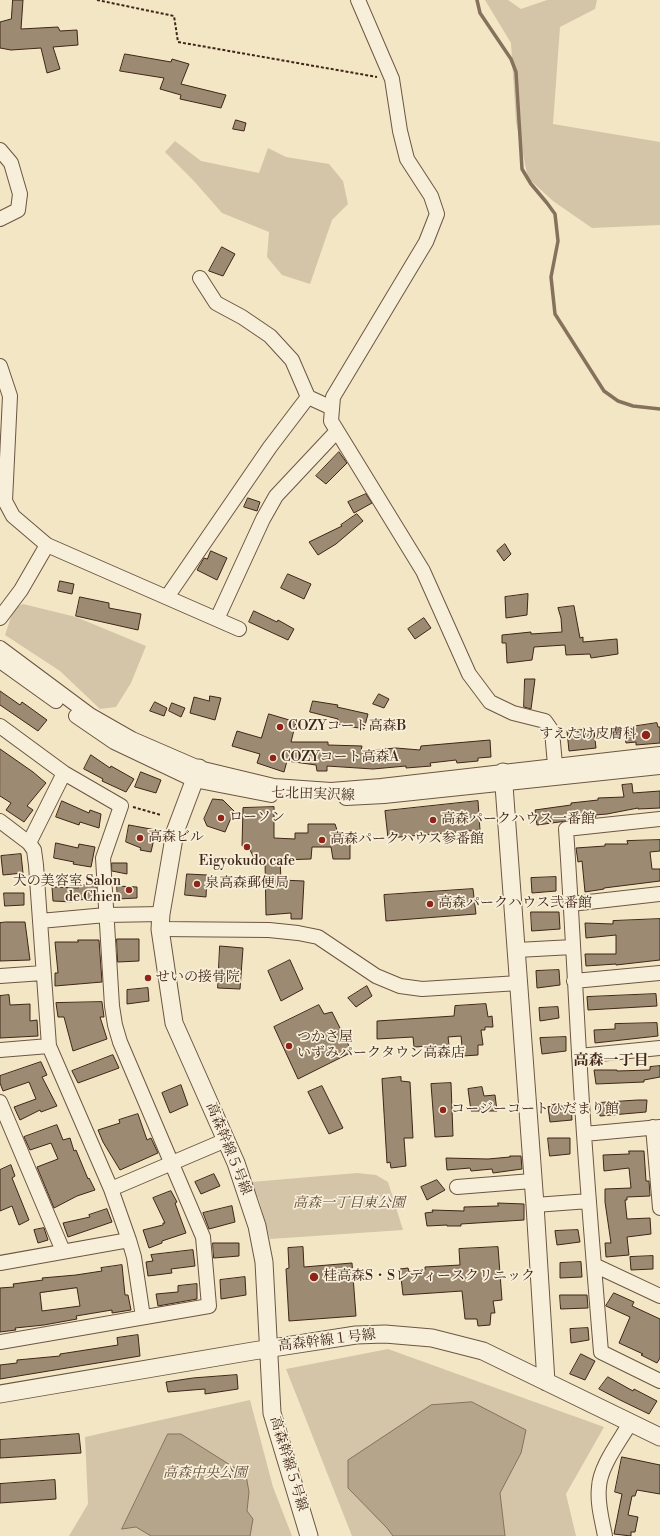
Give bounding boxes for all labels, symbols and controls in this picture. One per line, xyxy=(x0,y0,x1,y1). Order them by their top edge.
place label: COZYコート高森B xyxy=(288,719,406,735)
marker: COZYコート高森B xyxy=(275,722,285,732)
place label: すえたけ皮膚科 xyxy=(539,727,637,743)
marker: すえたけ皮膚科 xyxy=(640,729,652,741)
place label: COZYコート高森A xyxy=(281,750,399,766)
marker: COZYコート高森A xyxy=(268,753,278,763)
street label: 七北田実沢線 xyxy=(271,785,355,805)
place label: ローソン xyxy=(229,810,285,826)
place label: 高森パークハウス一番館 xyxy=(441,812,595,828)
marker: ローソン xyxy=(216,813,226,823)
marker: 高森パークハウス一番館 xyxy=(428,815,438,825)
place label: 高森ビル xyxy=(148,830,204,846)
place label: 高森パークハウス参番館 xyxy=(330,832,484,848)
marker: 高森ビル xyxy=(135,833,145,843)
marker: 高森パークハウス参番館 xyxy=(317,835,327,845)
marker: Eigyokudo cafe xyxy=(242,842,252,852)
place label: Eigyokudo cafe xyxy=(199,854,295,870)
place label: 犬の美容室 Salon de Chien xyxy=(13,874,121,906)
place label: 泉高森郵便局 xyxy=(205,876,289,892)
marker: 泉高森郵便局 xyxy=(192,879,202,889)
marker: 犬の美容室 Salon de Chien xyxy=(124,885,134,895)
place label: 高森パークハウス弐番館 xyxy=(438,896,592,912)
marker: 高森パークハウス弐番館 xyxy=(425,899,435,909)
place label: せいの接骨院 xyxy=(156,970,240,986)
marker: せいの接骨院 xyxy=(143,973,153,983)
place label: つかさ屋 いずみパークタウン高森店 xyxy=(297,1030,465,1062)
marker: つかさ屋 いずみパークタウン高森店 xyxy=(284,1041,294,1051)
district label: 高森一丁目 xyxy=(574,1052,648,1070)
street label: 高森幹線５号線 xyxy=(202,1100,254,1198)
place label: コージーコートひだまり館 xyxy=(451,1102,619,1118)
marker: コージーコートひだまり館 xyxy=(438,1105,448,1115)
park label: 高森一丁目東公園 xyxy=(293,1196,405,1212)
place label: 桂高森S・Sレディースクリニック xyxy=(323,1269,535,1285)
marker: 桂高森S・Sレディースクリニック xyxy=(308,1271,320,1283)
street label: 高森幹線１号線 xyxy=(277,1327,377,1355)
street label: 高森幹線５号線 xyxy=(266,1415,310,1513)
park label: 高森中央公園 xyxy=(163,1466,247,1482)

